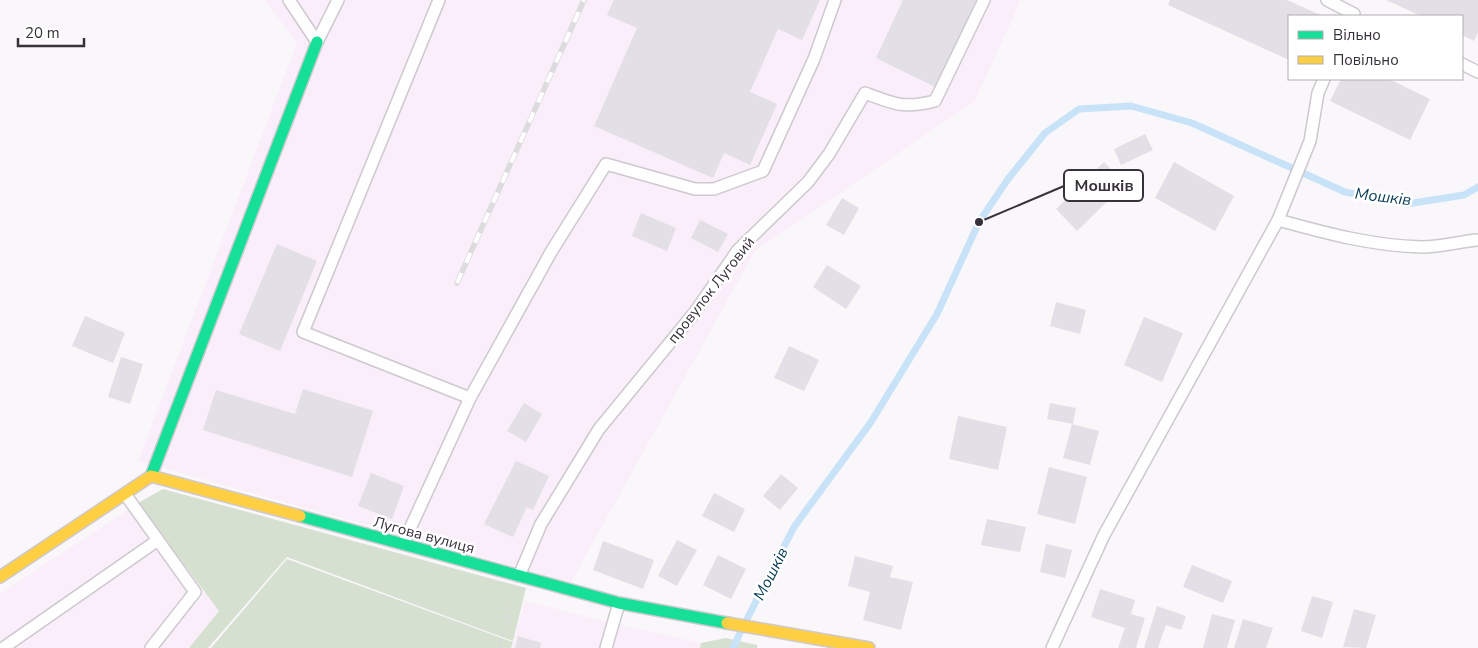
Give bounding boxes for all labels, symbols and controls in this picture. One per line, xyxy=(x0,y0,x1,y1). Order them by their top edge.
scale bar xyxy=(18,15,84,47)
legend xyxy=(1288,15,1463,80)
text: 20 m xyxy=(25,23,60,43)
text: Вільно xyxy=(1333,25,1381,45)
text: Повільно xyxy=(1333,50,1399,70)
callout: Мошків xyxy=(1064,170,1143,201)
text: Мошків xyxy=(1075,175,1133,197)
water label: Мошків xyxy=(1354,183,1413,211)
street label: провулок Луговий xyxy=(663,232,759,348)
street label: Лугова вулиця xyxy=(371,512,477,558)
water label: Мошків xyxy=(748,544,794,604)

